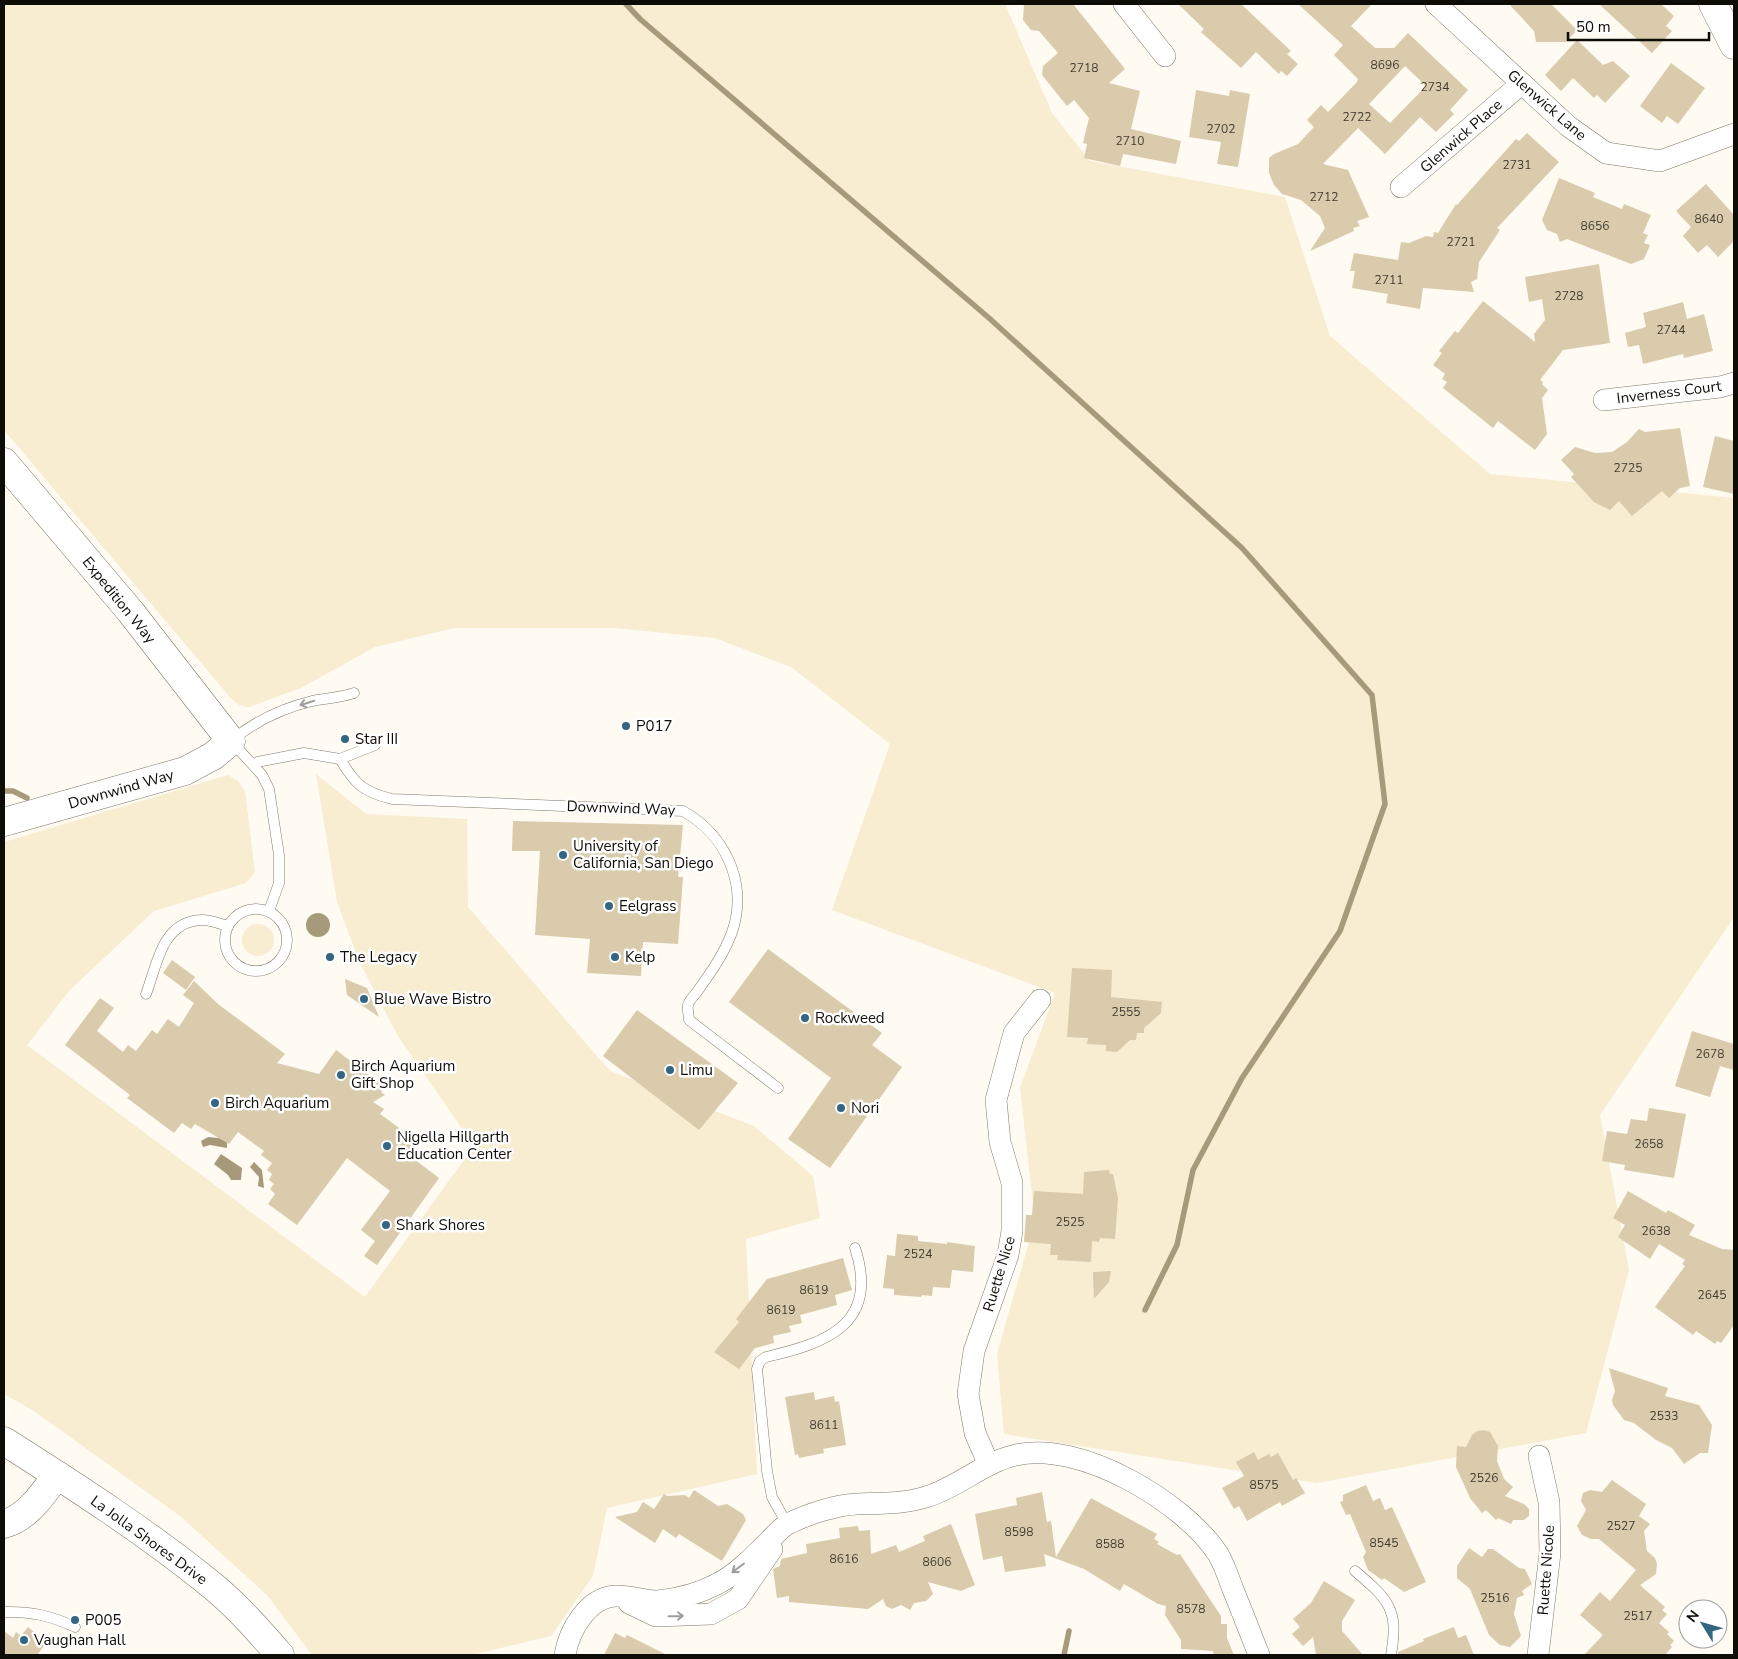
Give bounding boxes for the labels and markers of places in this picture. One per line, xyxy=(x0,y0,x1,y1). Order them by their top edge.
place label: P017 xyxy=(636,716,673,736)
marker: P017 xyxy=(620,720,632,732)
place label: Star III xyxy=(355,729,398,749)
marker: Star III xyxy=(339,733,351,745)
place label: University of California, San Diego xyxy=(573,836,714,873)
marker: University of California, San Diego xyxy=(557,849,569,861)
place label: Eelgrass xyxy=(619,896,677,916)
marker: Eelgrass xyxy=(603,900,615,912)
place label: The Legacy xyxy=(340,947,417,967)
place label: Kelp xyxy=(625,947,656,967)
marker: The Legacy xyxy=(324,951,336,963)
marker: Kelp xyxy=(609,951,621,963)
place label: Blue Wave Bistro xyxy=(374,989,491,1009)
marker: Blue Wave Bistro xyxy=(358,993,370,1005)
place label: Rockweed xyxy=(815,1008,885,1028)
marker: Rockweed xyxy=(799,1012,811,1024)
place label: Birch Aquarium Gift Shop xyxy=(351,1056,455,1093)
place label: Limu xyxy=(680,1060,713,1080)
marker: Limu xyxy=(664,1064,676,1076)
marker: Birch Aquarium Gift Shop xyxy=(335,1069,347,1081)
place label: Birch Aquarium xyxy=(225,1093,329,1113)
marker: Birch Aquarium xyxy=(209,1097,221,1109)
place label: Nori xyxy=(851,1098,879,1118)
marker: Nori xyxy=(835,1102,847,1114)
place label: Nigella Hillgarth Education Center xyxy=(397,1127,512,1164)
marker: Nigella Hillgarth Education Center xyxy=(381,1140,393,1152)
place label: Shark Shores xyxy=(396,1215,485,1235)
marker: Shark Shores xyxy=(380,1219,392,1231)
place label: P005 xyxy=(85,1610,122,1630)
marker: P005 xyxy=(69,1614,81,1626)
place label: Vaughan Hall xyxy=(33,1630,126,1650)
marker: Vaughan Hall xyxy=(18,1634,30,1646)

